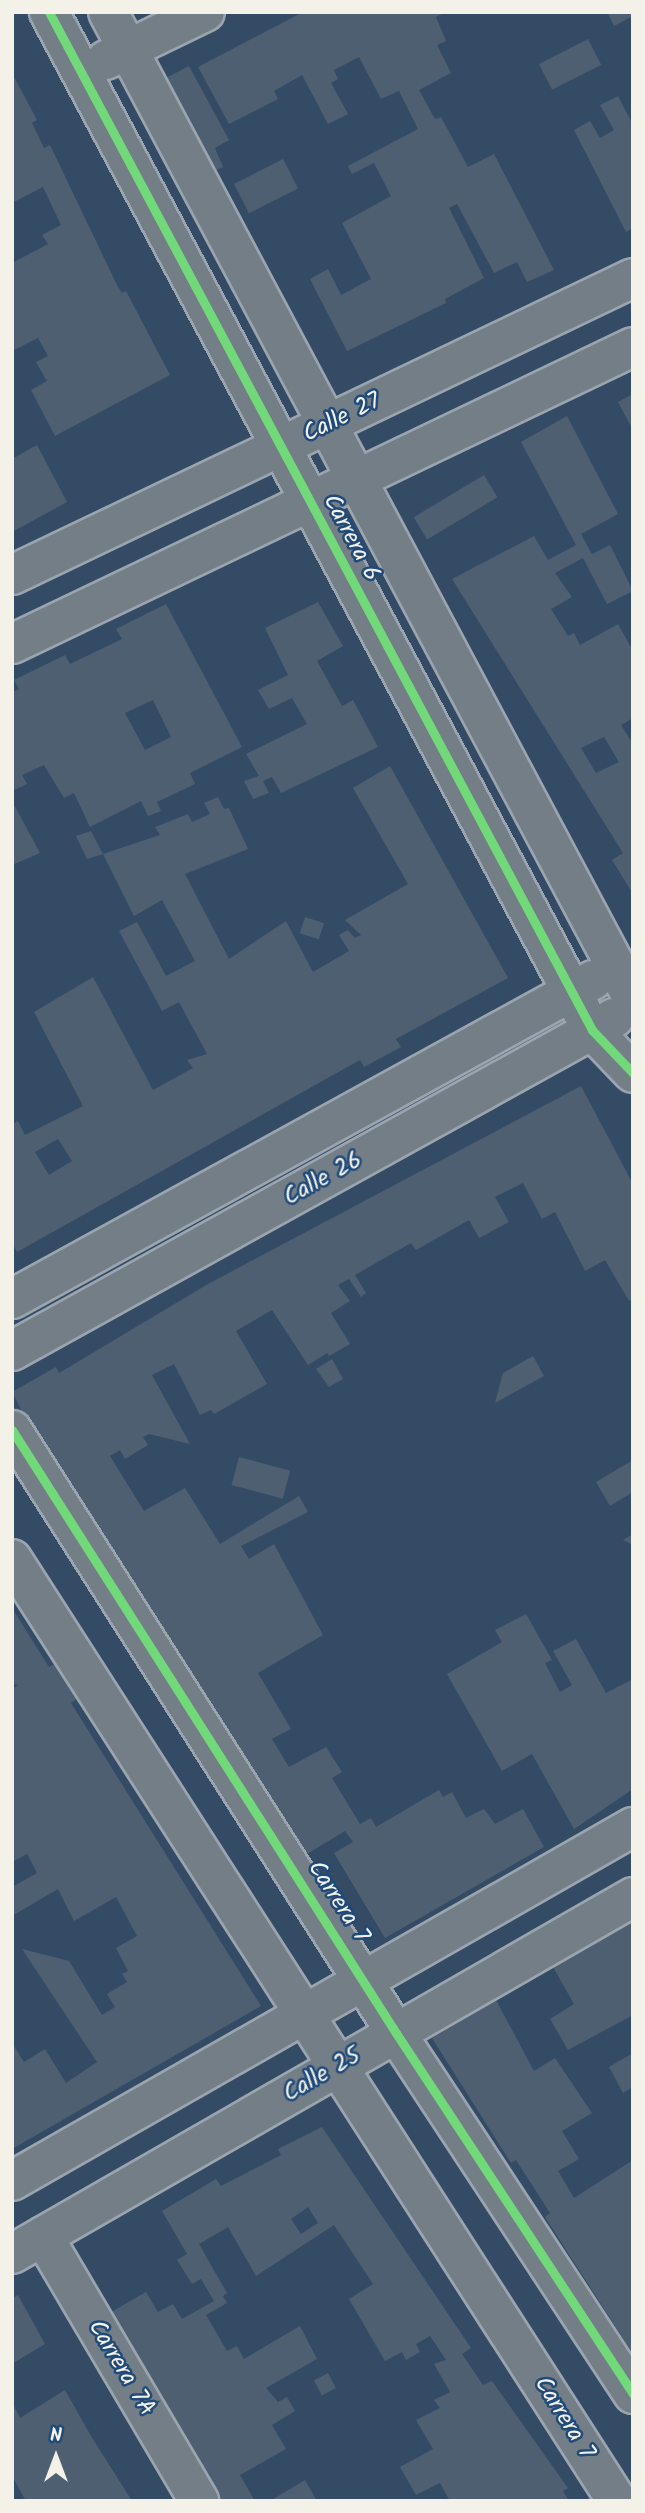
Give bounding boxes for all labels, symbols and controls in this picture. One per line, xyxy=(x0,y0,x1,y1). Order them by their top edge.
street label: Calle 27 xyxy=(298,387,386,449)
street label: Carrera 6 xyxy=(316,490,386,586)
street label: Calle 26 xyxy=(279,1146,367,1212)
street label: Carrera 7 xyxy=(301,1855,375,1949)
street label: Calle 25 xyxy=(278,2041,366,2109)
street label: Carrera 7A xyxy=(81,2315,161,2421)
street label: Carrera 7 xyxy=(527,2371,601,2465)
text: N xyxy=(50,2421,62,2451)
north arrow xyxy=(21,2422,91,2492)

